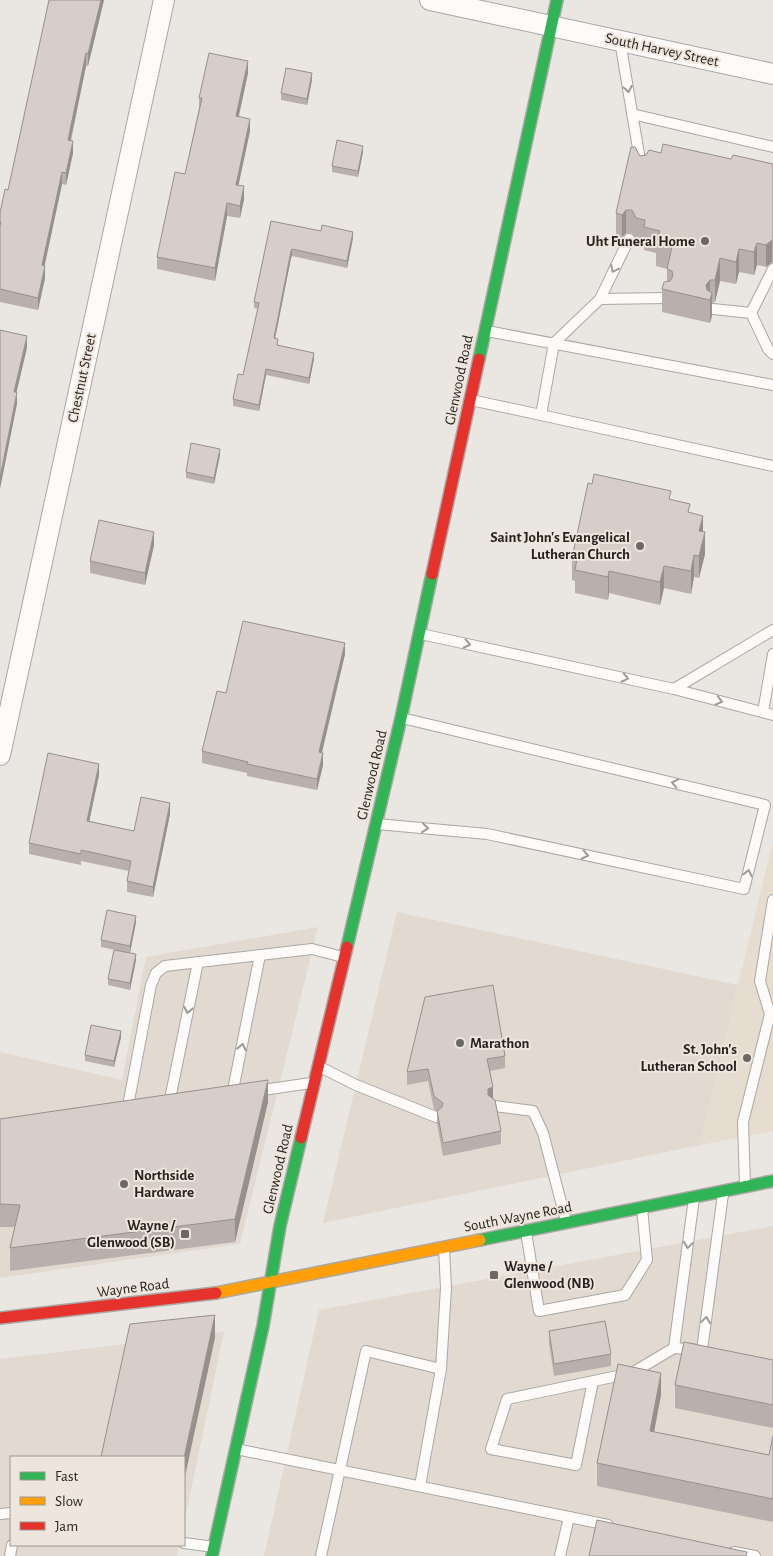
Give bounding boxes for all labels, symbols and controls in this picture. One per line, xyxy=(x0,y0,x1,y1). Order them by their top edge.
street label: South Harvey Street xyxy=(604,31,720,69)
one-way arrow xyxy=(623,85,633,94)
place label: Uht Funeral Home xyxy=(586,234,695,249)
marker: Uht Funeral Home xyxy=(699,235,711,247)
one-way arrow xyxy=(610,264,621,273)
street label: Chestnut Street xyxy=(65,332,99,424)
street label: Glenwood Road xyxy=(442,333,476,426)
place label: Saint John's Evangelical Lutheran Church xyxy=(490,530,630,562)
marker: Saint John's Evangelical Lutheran Church xyxy=(634,540,646,552)
one-way arrow xyxy=(462,638,471,649)
one-way arrow xyxy=(621,672,630,683)
one-way arrow xyxy=(714,695,722,705)
street label: Glenwood Road xyxy=(354,728,390,821)
one-way arrow xyxy=(670,778,679,789)
one-way arrow xyxy=(421,822,429,833)
one-way arrow xyxy=(581,849,589,860)
one-way arrow xyxy=(742,868,753,877)
one-way arrow xyxy=(183,1006,194,1015)
place label: Marathon xyxy=(470,1036,530,1051)
marker: Marathon xyxy=(454,1037,466,1049)
place label: St. John's Lutheran School xyxy=(640,1042,737,1074)
one-way arrow xyxy=(236,1043,247,1051)
marker: St. John's Lutheran School xyxy=(741,1052,753,1064)
street label: Glenwood Road xyxy=(260,1122,296,1215)
place label: Northside Hardware xyxy=(134,1168,194,1200)
marker: Northside Hardware xyxy=(118,1178,130,1190)
street label: South Wayne Road xyxy=(463,1199,573,1235)
place label: Wayne / Glenwood (SB) xyxy=(87,1218,176,1250)
marker: Wayne / Glenwood (SB) xyxy=(179,1228,191,1240)
one-way arrow xyxy=(683,1241,693,1249)
place label: Wayne / Glenwood (NB) xyxy=(504,1259,595,1291)
marker: Wayne / Glenwood (NB) xyxy=(488,1269,500,1281)
street label: Wayne Road xyxy=(96,1276,170,1300)
one-way arrow xyxy=(700,1316,711,1324)
legend xyxy=(10,1456,185,1546)
text: Fast xyxy=(55,1469,79,1484)
text: Slow xyxy=(55,1494,83,1509)
text: Jam xyxy=(55,1519,78,1534)

